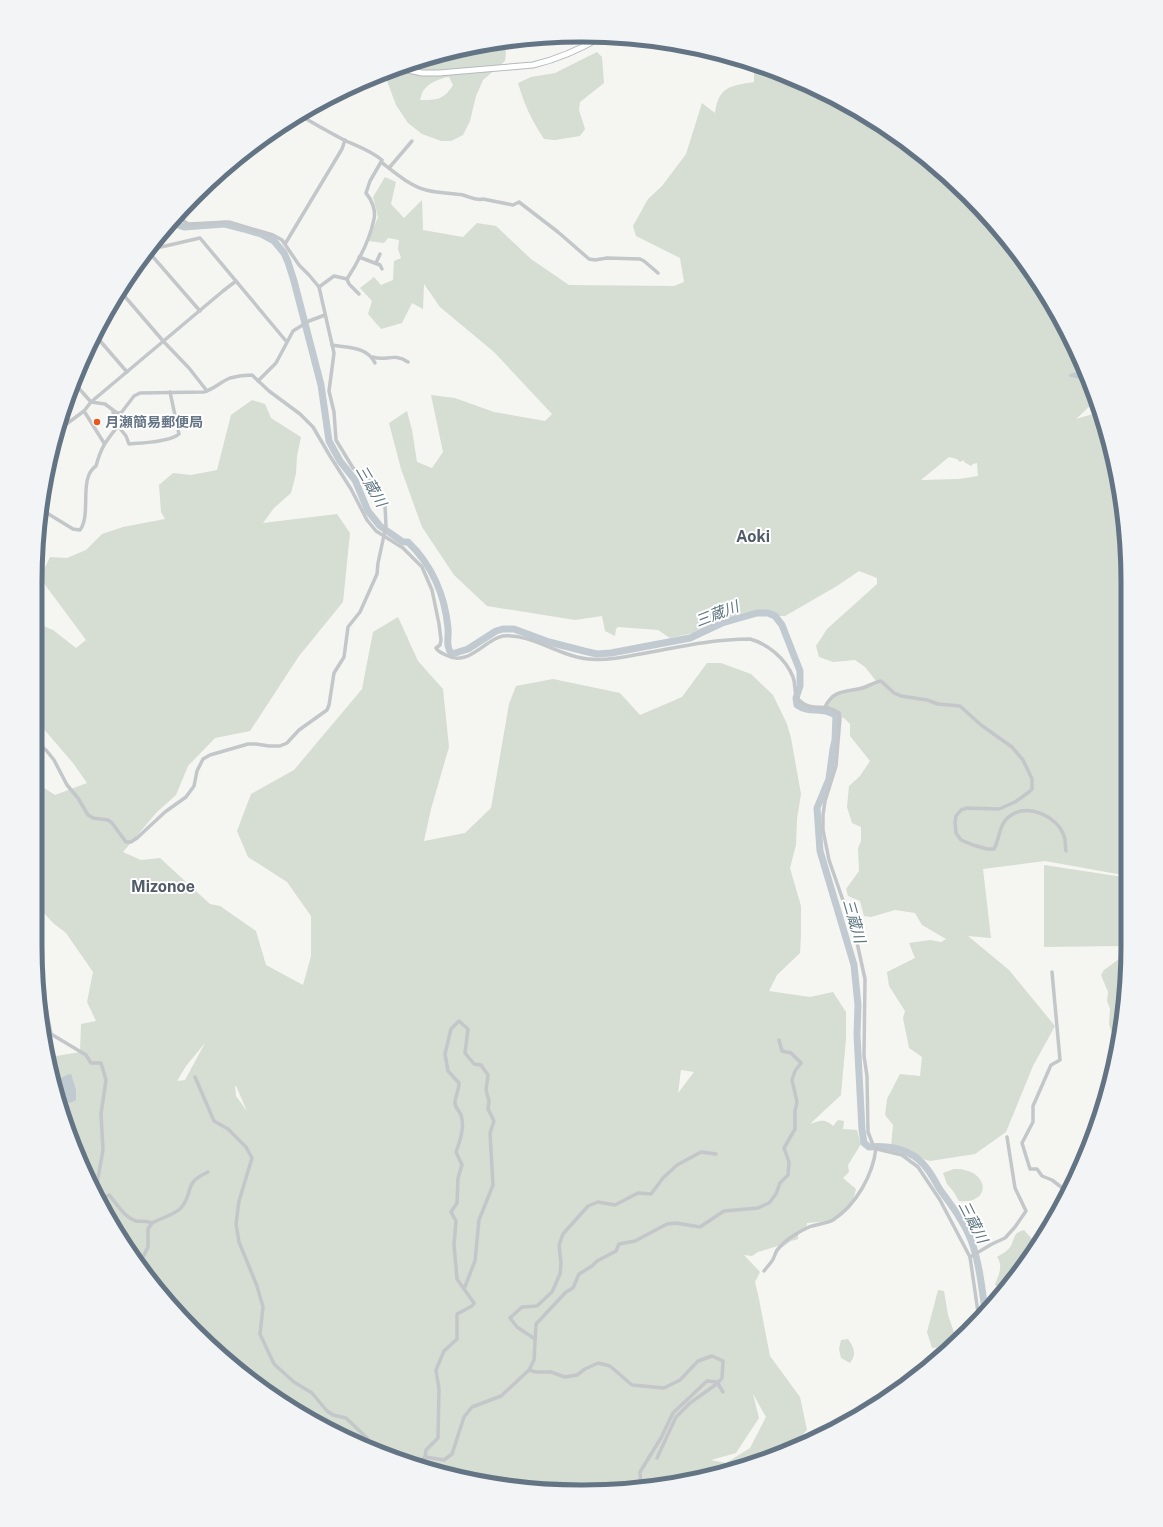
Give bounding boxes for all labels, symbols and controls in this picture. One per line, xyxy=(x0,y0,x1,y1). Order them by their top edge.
place label: 月瀬簡易郵便局 xyxy=(105,414,203,430)
marker: 月瀬簡易郵便局 xyxy=(92,417,102,427)
water label: 三蔵川 xyxy=(353,462,391,511)
district label: Aoki xyxy=(736,527,770,546)
water label: 三蔵川 xyxy=(693,597,743,630)
district label: Mizonoe xyxy=(131,877,195,896)
water label: 三蔵川 xyxy=(840,897,869,947)
water label: 三蔵川 xyxy=(956,1198,992,1247)

